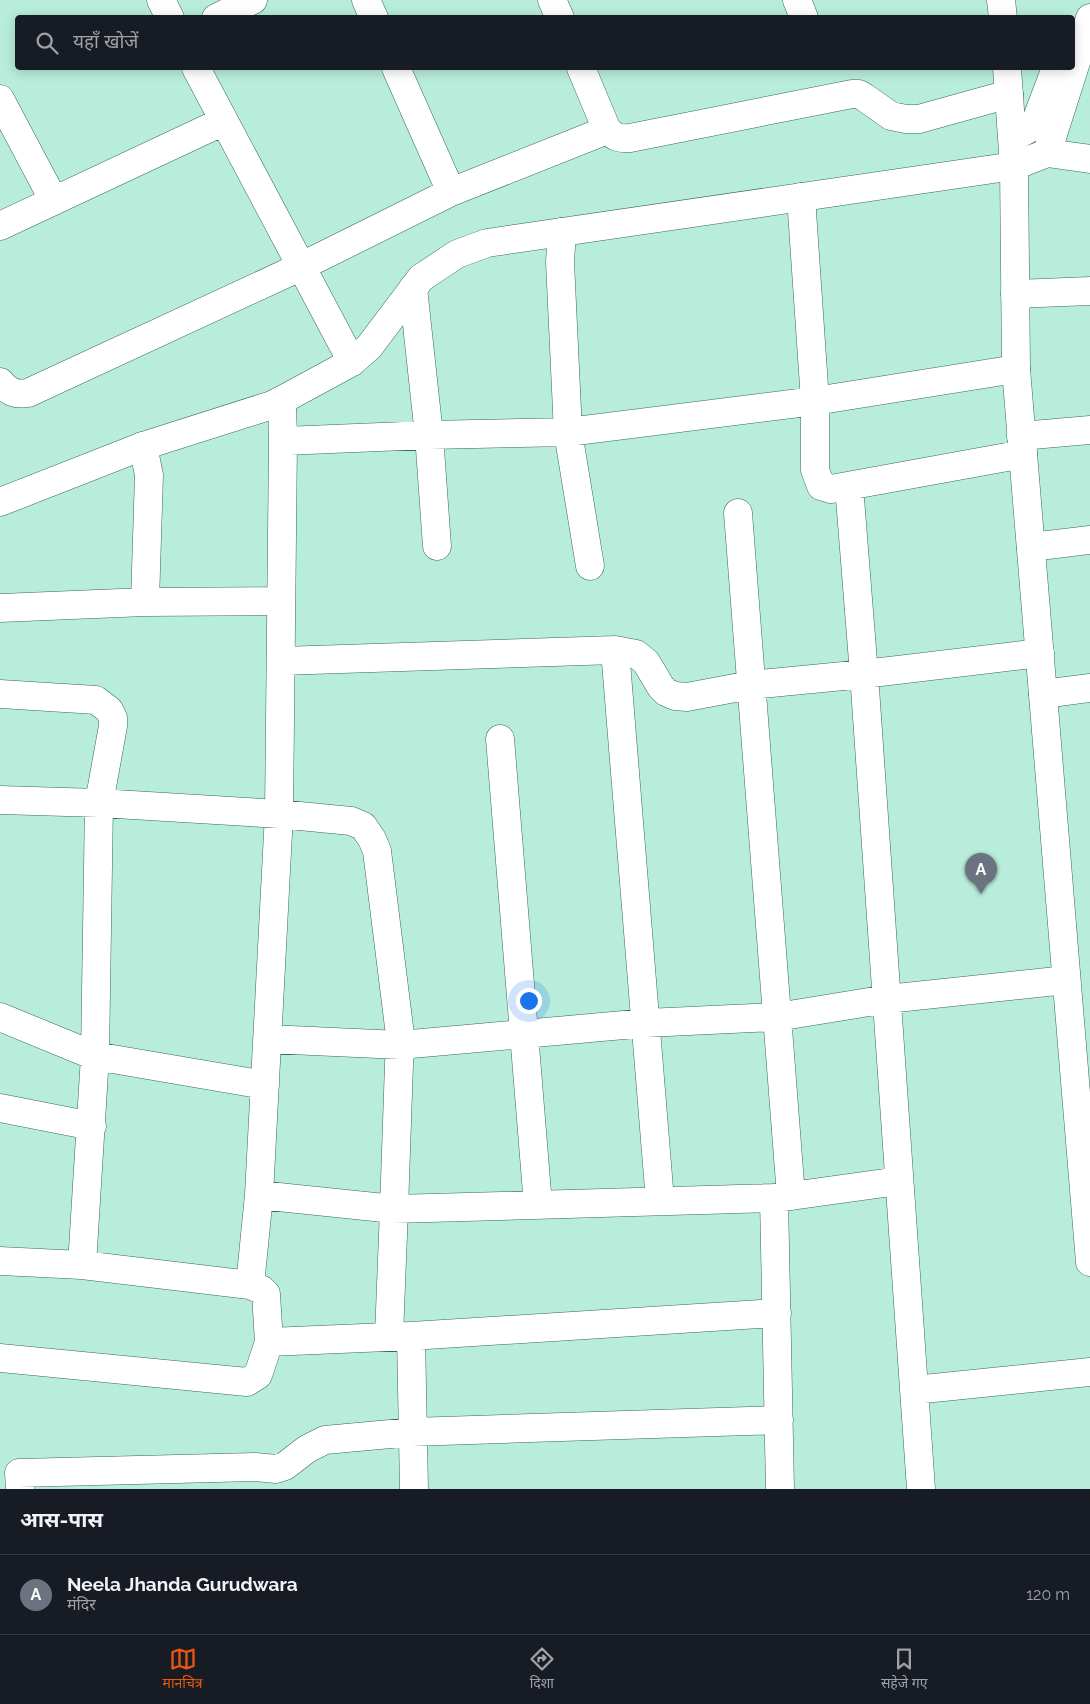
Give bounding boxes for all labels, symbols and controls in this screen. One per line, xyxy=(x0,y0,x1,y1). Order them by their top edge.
search box xyxy=(15,15,1075,70)
icon: search xyxy=(33,29,61,57)
text: यहाँ खोजें xyxy=(73,30,138,52)
pin: A xyxy=(965,853,997,894)
your location xyxy=(516,988,542,1014)
text: आस-पास xyxy=(20,1507,103,1532)
text: Neela Jhanda Gurudwara xyxy=(67,1573,298,1595)
text: A xyxy=(31,1585,41,1604)
text: 120 m xyxy=(1026,1585,1070,1604)
text: मंदिर xyxy=(67,1595,96,1614)
tab: मानचित्र xyxy=(163,1645,203,1694)
tab: दिशा xyxy=(528,1645,556,1694)
tab: सहेजे गए xyxy=(881,1645,927,1694)

